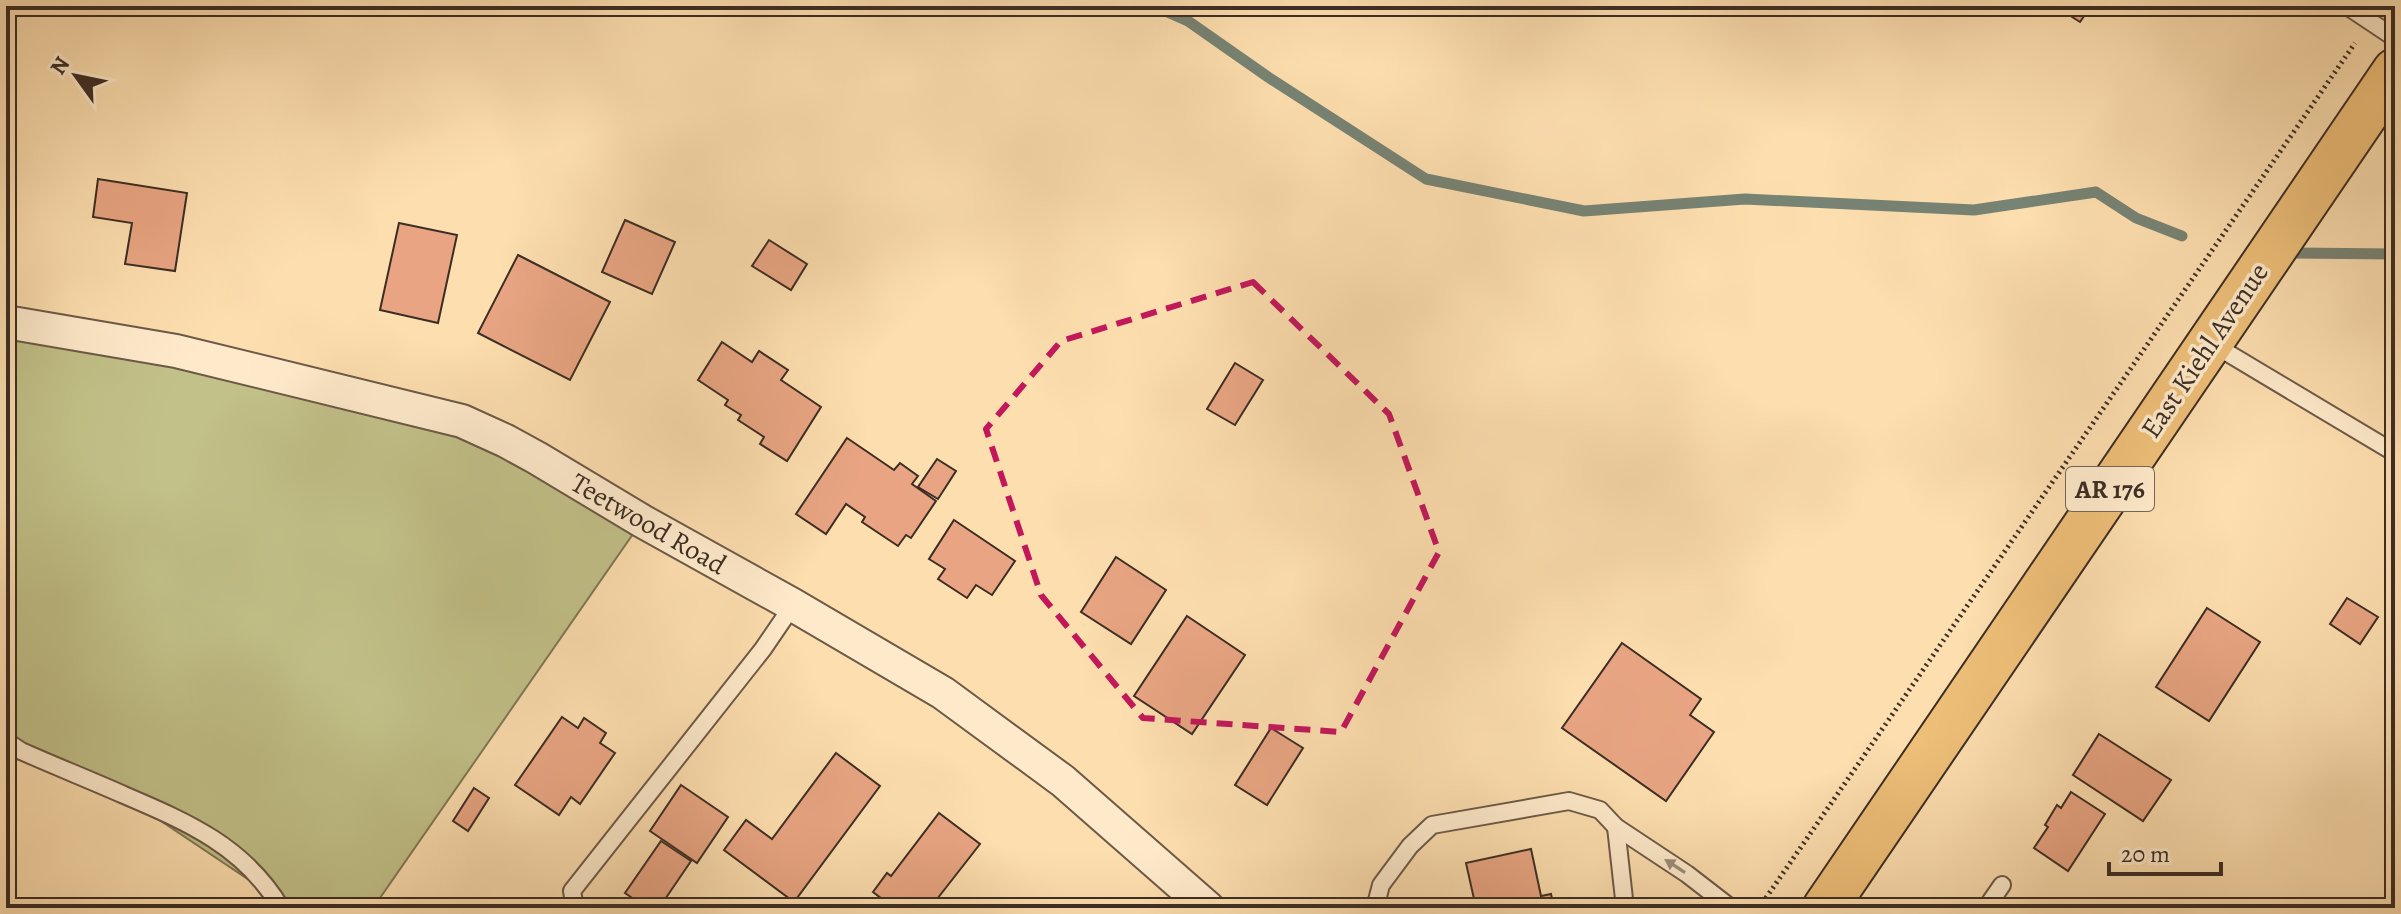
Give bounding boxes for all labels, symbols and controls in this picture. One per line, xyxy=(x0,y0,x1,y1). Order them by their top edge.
north arrow xyxy=(36,36,116,116)
text: N xyxy=(43,51,77,81)
street label: East Kiehl Avenue xyxy=(2132,255,2278,446)
street label: Teetwood Road xyxy=(564,464,734,584)
road number: AR 176 xyxy=(2066,467,2154,511)
scale bar xyxy=(2109,826,2221,876)
text: 20 m xyxy=(2121,838,2170,870)
one-way arrow xyxy=(1664,858,1685,873)

